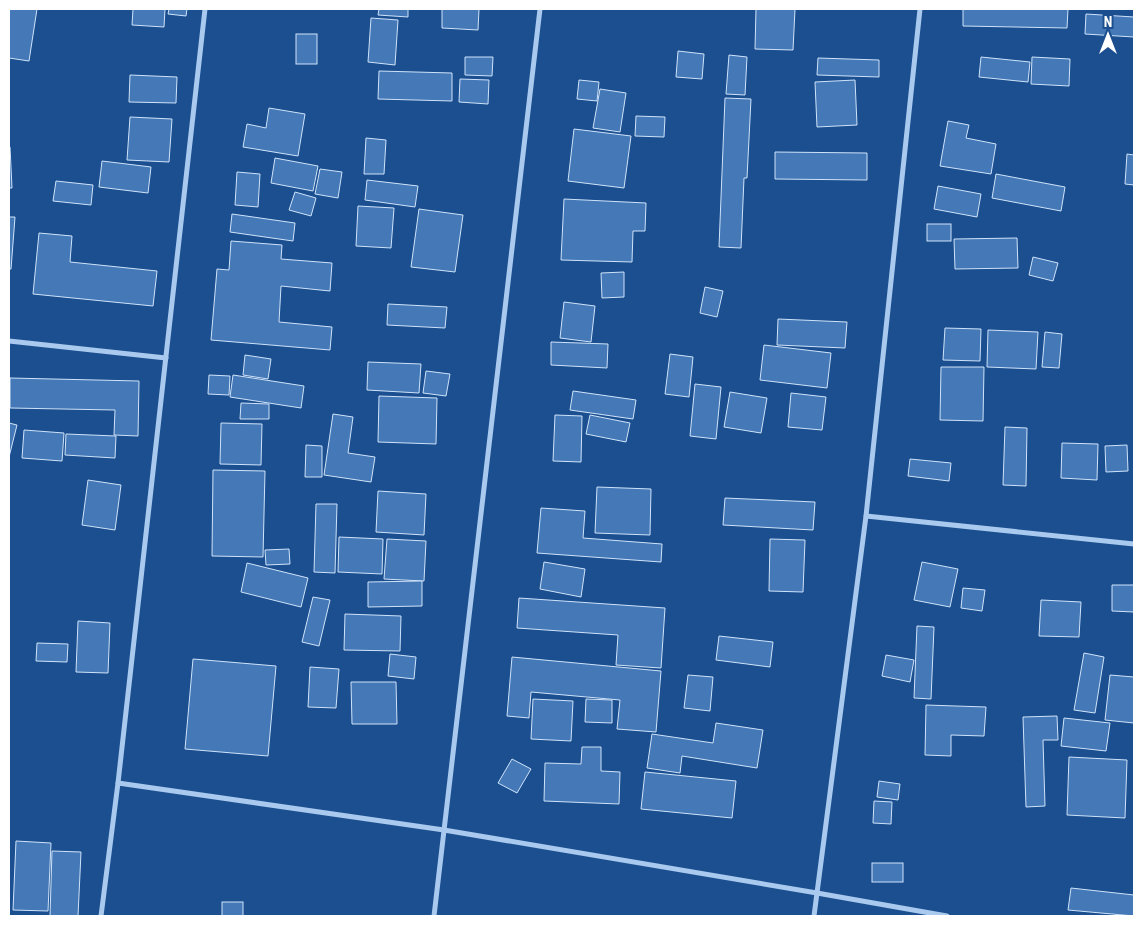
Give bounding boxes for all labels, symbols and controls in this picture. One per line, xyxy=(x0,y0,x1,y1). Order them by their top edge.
north arrow xyxy=(1083,10,1133,60)
text: N xyxy=(1104,14,1112,30)

